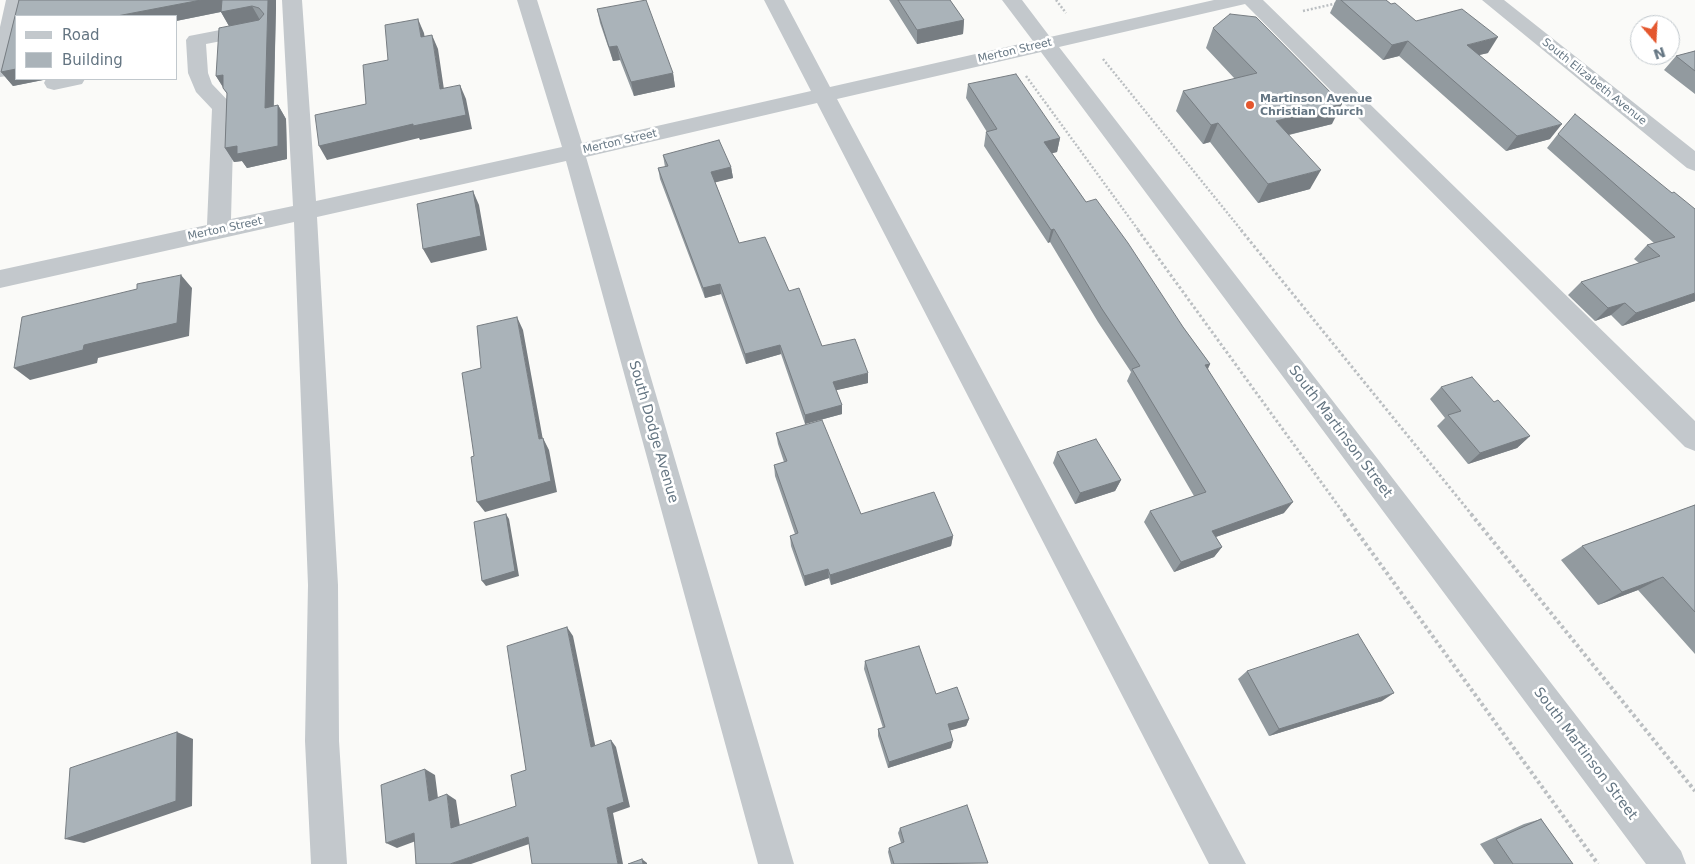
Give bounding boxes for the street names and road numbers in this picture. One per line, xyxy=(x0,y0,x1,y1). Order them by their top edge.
street label: Merton Street xyxy=(977,36,1053,66)
street label: South Elizabeth Avenue xyxy=(1539,36,1649,128)
street label: Merton Street xyxy=(582,127,658,157)
street label: Merton Street xyxy=(187,215,263,243)
street label: South Dodge Avenue xyxy=(625,359,681,505)
street label: South Martinson Street xyxy=(1285,362,1395,502)
street label: South Martinson Street xyxy=(1530,684,1640,824)

